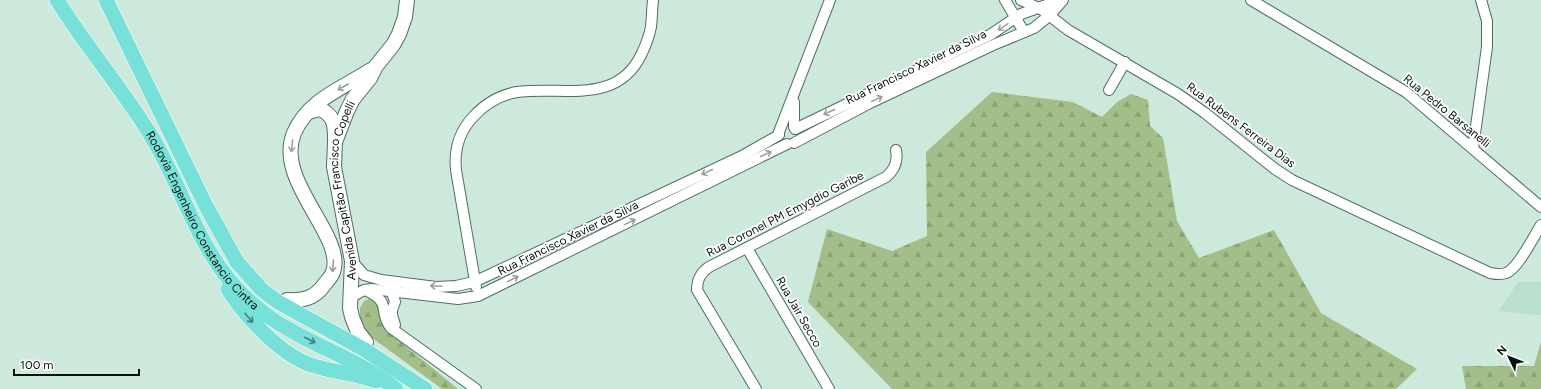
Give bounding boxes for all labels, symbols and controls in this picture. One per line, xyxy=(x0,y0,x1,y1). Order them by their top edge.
one-way arrow xyxy=(997,23,1009,31)
street label: Rua Francisco Xavier da Silva xyxy=(843,27,989,107)
street label: Rua Pedro Barsanelli xyxy=(1401,72,1493,150)
street label: Rua Rubens Ferreira Dias xyxy=(1184,79,1299,171)
one-way arrow xyxy=(337,84,349,92)
one-way arrow xyxy=(871,95,883,102)
street label: Avenida Capitão Francisco Copelli xyxy=(327,98,359,280)
one-way arrow xyxy=(823,109,835,116)
street label: Rodovia Engenheiro Constancio Cintra xyxy=(143,129,262,313)
one-way arrow xyxy=(288,139,296,152)
one-way arrow xyxy=(760,150,772,157)
street label: Rua Coronel PM Emygdio Garibe xyxy=(704,168,866,260)
one-way arrow xyxy=(701,169,713,176)
street label: Rua Francisco Xavier da Silva xyxy=(495,198,641,278)
one-way arrow xyxy=(623,218,635,225)
one-way arrow xyxy=(330,259,337,272)
street label: Rua Jair Secco xyxy=(773,274,825,350)
one-way arrow xyxy=(507,275,519,282)
one-way arrow xyxy=(430,283,443,290)
one-way arrow xyxy=(245,313,254,323)
one-way arrow xyxy=(303,337,315,344)
north arrow xyxy=(1489,337,1529,377)
text: N xyxy=(1494,343,1510,358)
scale bar xyxy=(14,351,139,377)
text: 100 m xyxy=(20,358,54,372)

